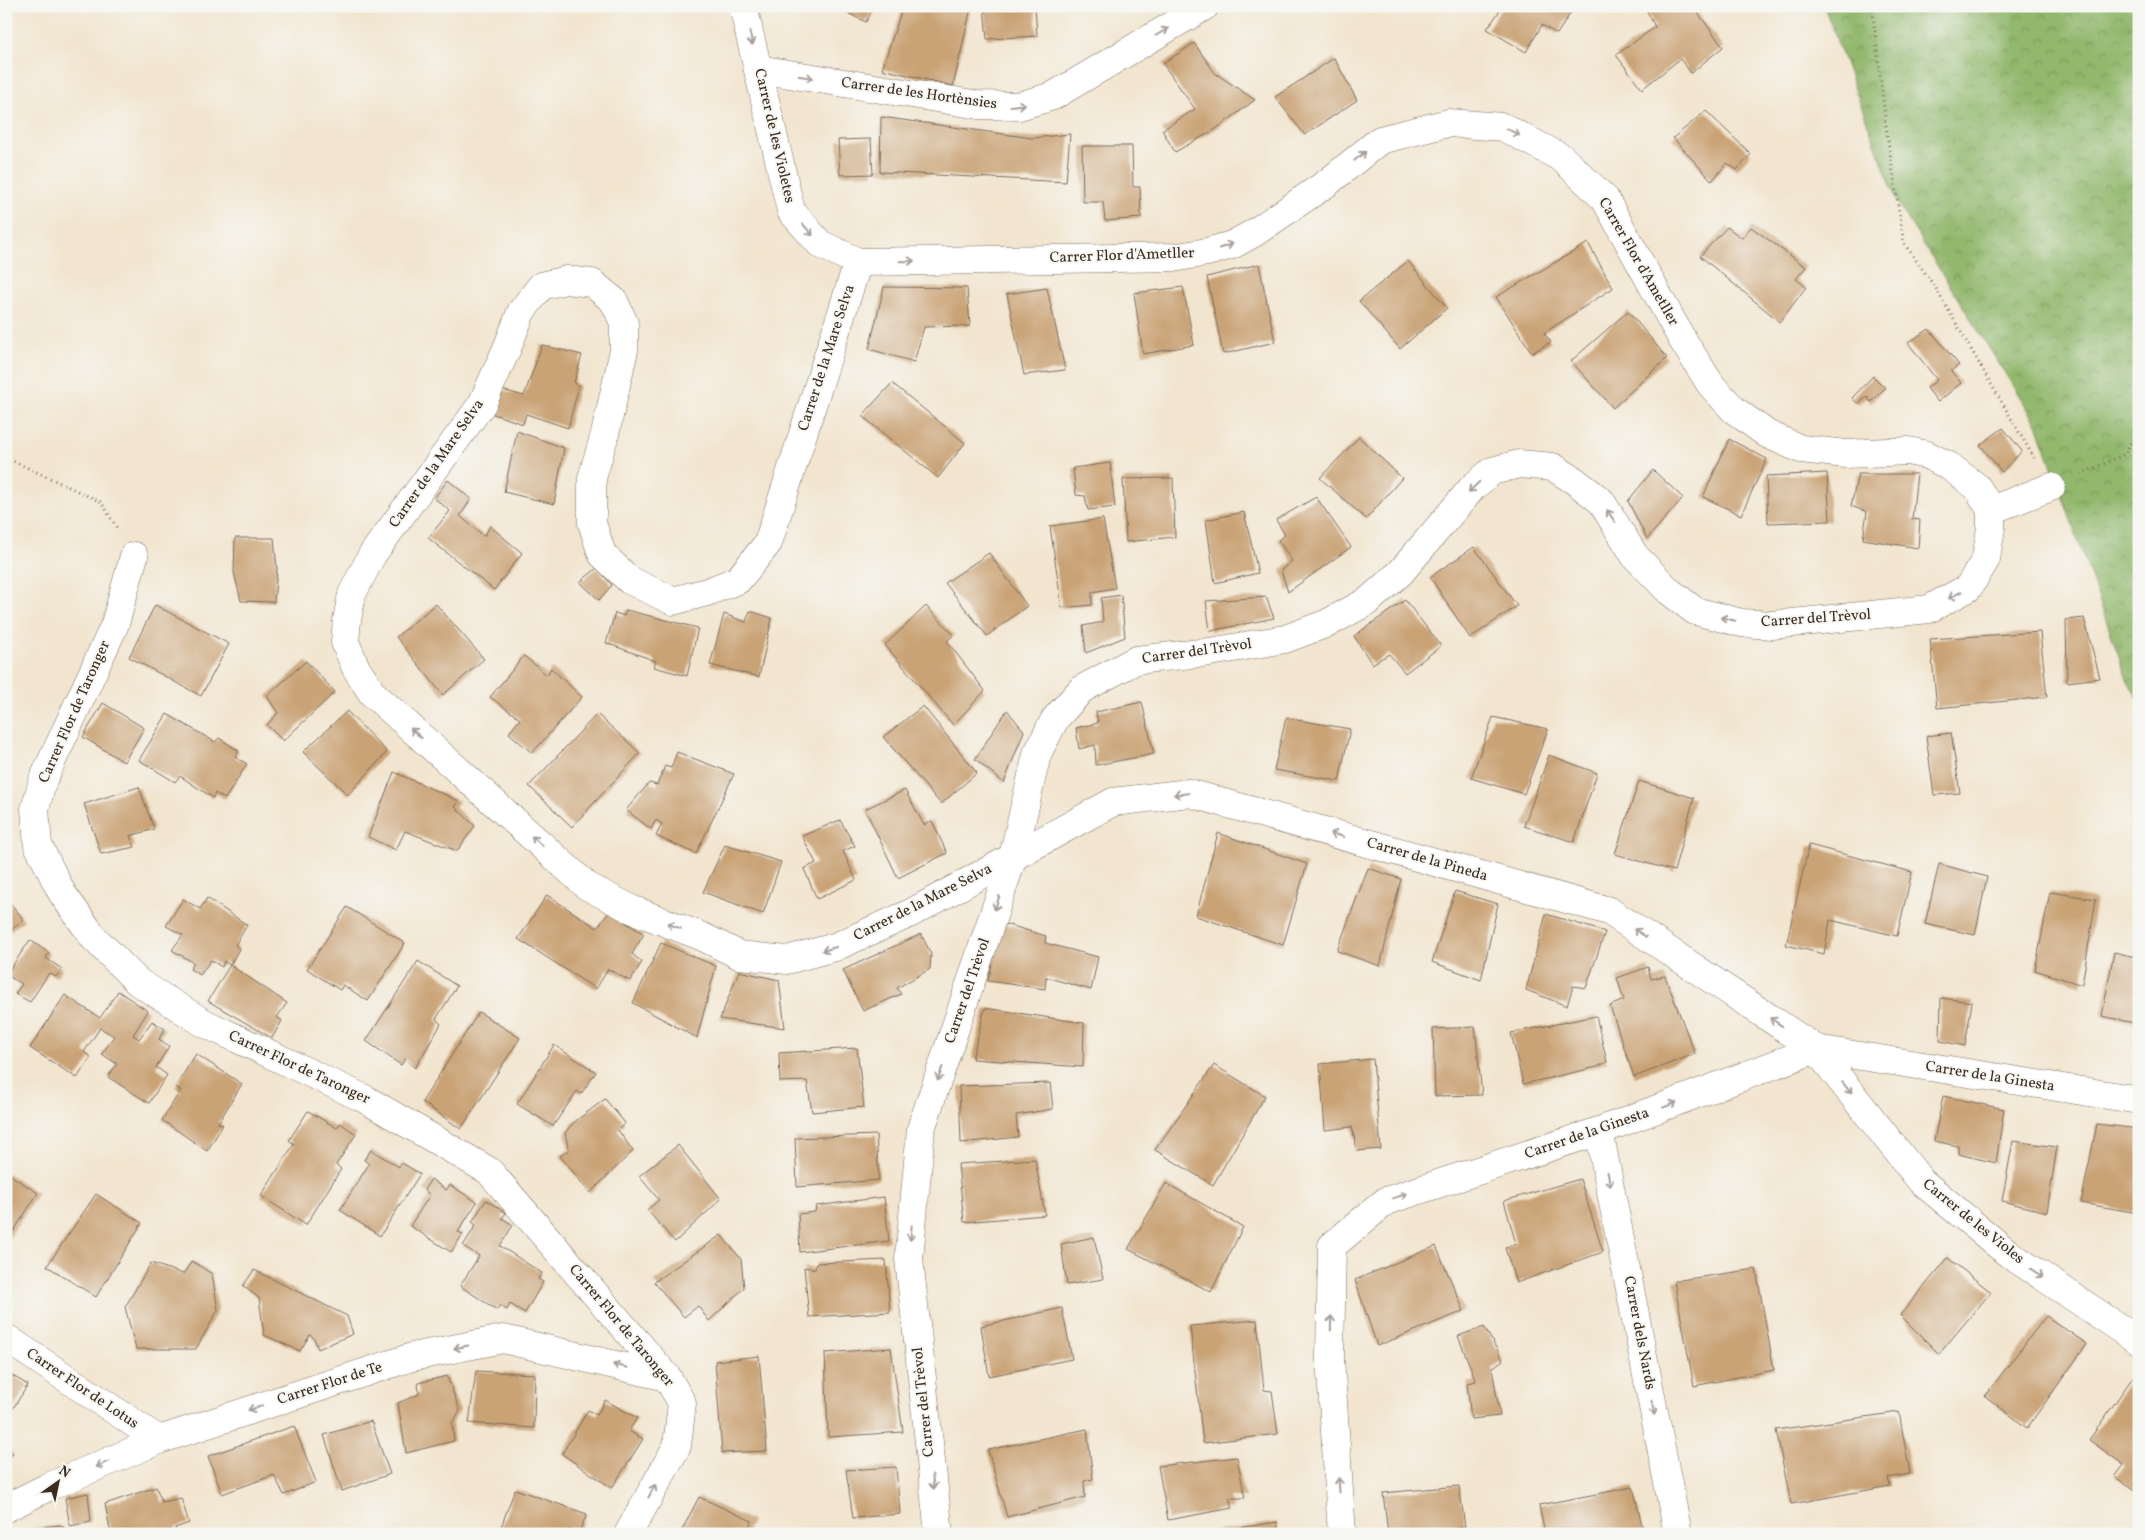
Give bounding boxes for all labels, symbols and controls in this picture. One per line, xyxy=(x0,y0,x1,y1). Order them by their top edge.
one-way arrow xyxy=(1154,26,1168,36)
one-way arrow xyxy=(747,29,756,45)
street label: Carrer de les Violetes xyxy=(748,67,800,205)
one-way arrow xyxy=(797,72,813,82)
street label: Carrer de les Hortènsies xyxy=(840,73,998,115)
one-way arrow xyxy=(1010,100,1026,110)
one-way arrow xyxy=(1506,128,1520,138)
one-way arrow xyxy=(1353,150,1366,161)
street label: Carrer Flor d'Ametller xyxy=(1593,194,1683,330)
one-way arrow xyxy=(802,223,814,236)
one-way arrow xyxy=(1218,241,1233,250)
street label: Carrer Flor d'Ametller xyxy=(1049,243,1195,269)
one-way arrow xyxy=(898,256,915,266)
street label: Carrer de la Mare Selva xyxy=(793,282,861,434)
street label: Carrer de la Mare Selva xyxy=(385,395,489,533)
one-way arrow xyxy=(1468,481,1480,493)
one-way arrow xyxy=(1606,509,1616,523)
one-way arrow xyxy=(1949,590,1963,600)
street label: Carrer del Trèvol xyxy=(1760,605,1872,633)
one-way arrow xyxy=(1720,614,1736,624)
street label: Carrer del Trèvol xyxy=(1141,634,1253,670)
street label: Carrer Flor de Taronger xyxy=(34,637,116,787)
one-way arrow xyxy=(410,727,423,739)
one-way arrow xyxy=(1173,789,1189,799)
one-way arrow xyxy=(1330,830,1346,839)
street label: Carrer de la Pineda xyxy=(1364,833,1490,887)
one-way arrow xyxy=(531,836,544,847)
street label: Carrer de la Mare Selva xyxy=(850,859,996,947)
one-way arrow xyxy=(992,895,1002,911)
one-way arrow xyxy=(667,921,682,930)
one-way arrow xyxy=(1634,927,1648,937)
street label: Carrer del Trèvol xyxy=(940,935,996,1047)
one-way arrow xyxy=(821,944,837,954)
one-way arrow xyxy=(1769,1017,1783,1027)
street label: Carrer Flor de Taronger xyxy=(225,1026,373,1110)
street label: Carrer de la Ginesta xyxy=(1924,1056,2056,1098)
one-way arrow xyxy=(934,1066,944,1082)
one-way arrow xyxy=(1841,1081,1852,1094)
one-way arrow xyxy=(1662,1100,1677,1109)
street label: Carrer de la Ginesta xyxy=(1522,1103,1652,1165)
one-way arrow xyxy=(1604,1171,1614,1187)
street label: Carrer de les Violes xyxy=(1918,1174,2028,1270)
one-way arrow xyxy=(1392,1191,1408,1201)
one-way arrow xyxy=(907,1225,916,1241)
street label: Carrer Flor de Taronger xyxy=(563,1260,679,1392)
one-way arrow xyxy=(2030,1268,2044,1278)
street label: Carrer dels Nards xyxy=(1618,1274,1660,1392)
one-way arrow xyxy=(1326,1315,1336,1332)
one-way arrow xyxy=(454,1343,470,1352)
street label: Carrer Flor de Lotus xyxy=(22,1344,142,1434)
street label: Carrer del Trèvol xyxy=(908,1346,940,1458)
street label: Carrer Flor de Te xyxy=(275,1357,385,1411)
one-way arrow xyxy=(612,1361,628,1370)
one-way arrow xyxy=(1649,1399,1658,1415)
one-way arrow xyxy=(248,1404,264,1413)
north arrow xyxy=(32,1458,82,1508)
one-way arrow xyxy=(96,1459,111,1469)
text: N xyxy=(55,1462,74,1483)
one-way arrow xyxy=(928,1473,938,1489)
one-way arrow xyxy=(1334,1477,1344,1493)
one-way arrow xyxy=(647,1484,657,1499)

